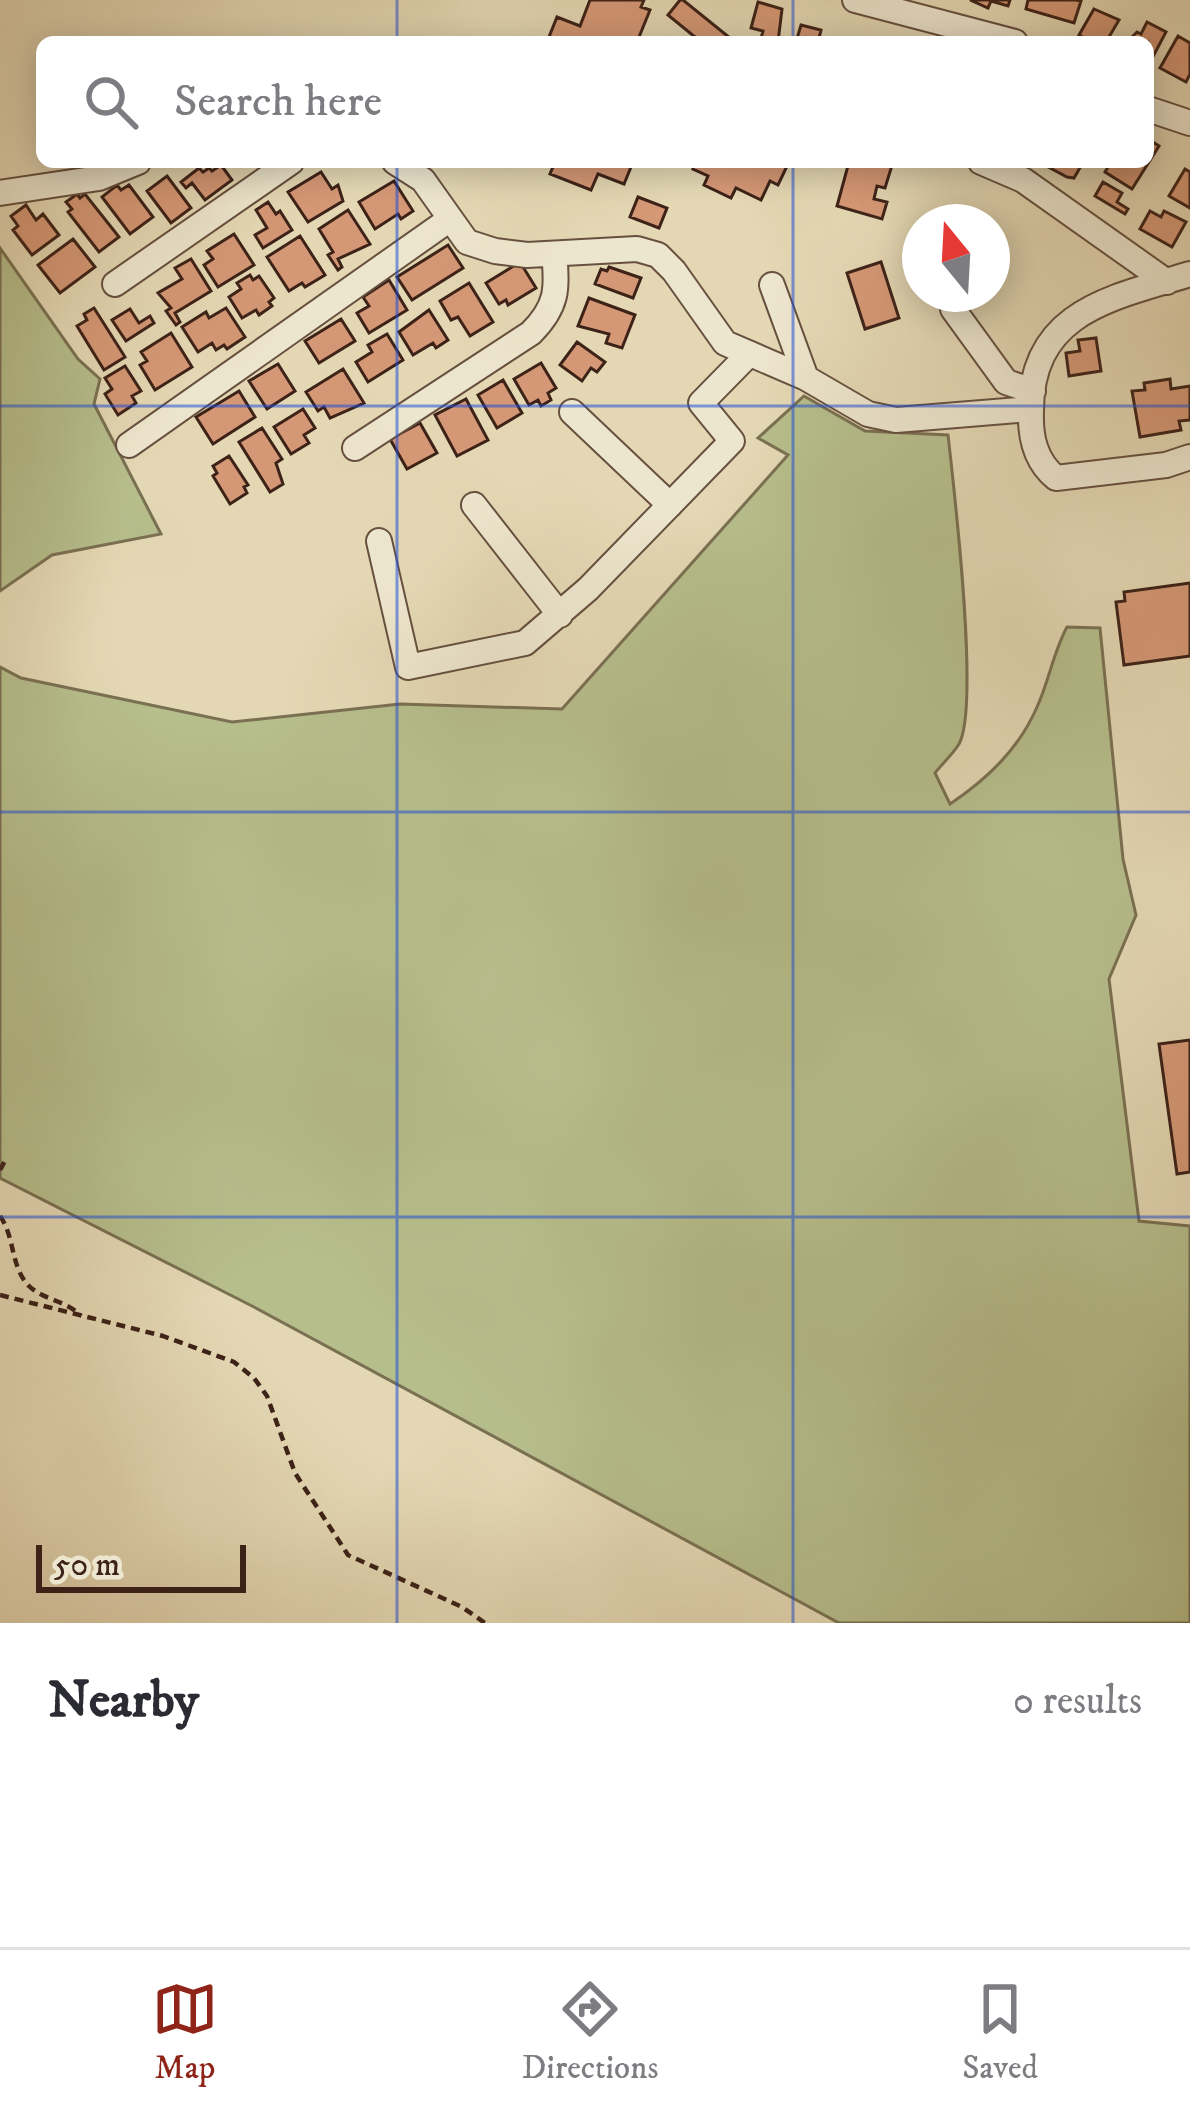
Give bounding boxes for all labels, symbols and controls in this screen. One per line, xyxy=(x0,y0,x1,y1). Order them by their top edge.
search box xyxy=(36,36,1154,168)
icon: search xyxy=(78,69,144,135)
text: Search here xyxy=(174,74,382,130)
north arrow xyxy=(902,204,1010,312)
scale bar xyxy=(36,1539,246,1592)
text: 50 m xyxy=(54,1545,120,1586)
text: Nearby xyxy=(48,1669,199,1733)
text: 0 results xyxy=(1013,1677,1142,1726)
tab: Map xyxy=(152,1976,218,2089)
tab: Directions xyxy=(522,1976,658,2089)
tab: Saved xyxy=(962,1976,1038,2089)

